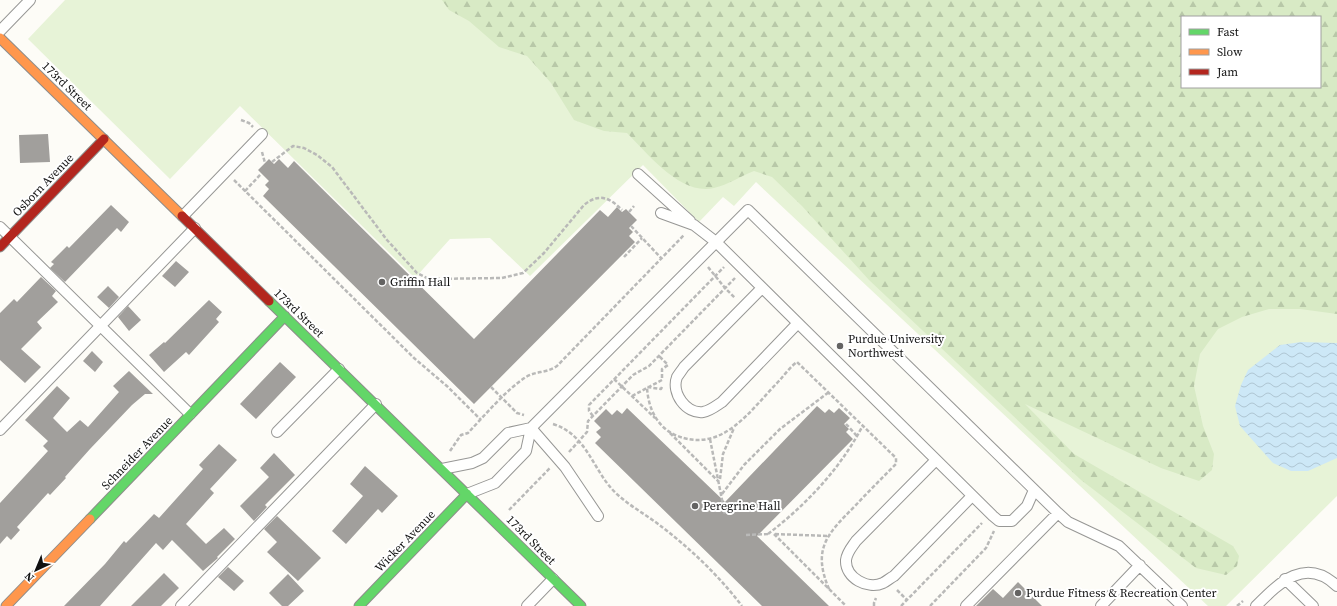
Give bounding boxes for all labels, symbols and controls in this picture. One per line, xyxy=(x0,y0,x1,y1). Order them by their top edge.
legend xyxy=(1181,16,1321,88)
text: Fast xyxy=(1217,24,1239,40)
text: Slow xyxy=(1217,44,1243,60)
street label: 173rd Street xyxy=(39,58,95,114)
text: Jam xyxy=(1216,64,1238,80)
street label: Osborn Avenue xyxy=(9,150,77,220)
place label: Griffin Hall xyxy=(390,274,451,290)
marker: Griffin Hall xyxy=(377,277,387,287)
street label: 173rd Street xyxy=(271,285,327,341)
place label: Purdue University Northwest xyxy=(848,331,945,361)
marker: Purdue University Northwest xyxy=(835,341,845,351)
street label: Schneider Avenue xyxy=(98,413,176,493)
place label: Peregrine Hall xyxy=(703,498,781,514)
marker: Peregrine Hall xyxy=(690,501,700,511)
street label: Wicker Avenue xyxy=(371,507,439,575)
street label: 173rd Street xyxy=(503,512,559,568)
north arrow xyxy=(16,550,56,590)
text: N xyxy=(21,569,37,585)
place label: Purdue Fitness & Recreation Center xyxy=(1026,585,1217,601)
marker: Purdue Fitness & Recreation Center xyxy=(1013,588,1023,598)

